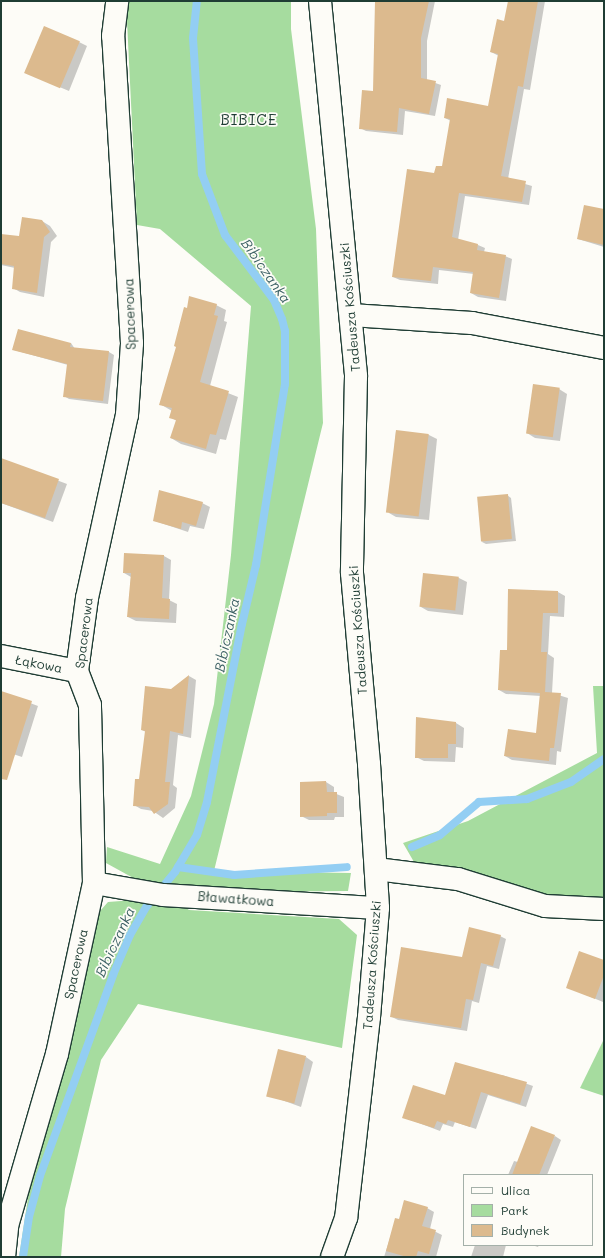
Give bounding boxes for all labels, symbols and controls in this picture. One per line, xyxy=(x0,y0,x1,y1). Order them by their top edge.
district label: BIBICE xyxy=(220,111,278,129)
water label: Bibiczanka xyxy=(238,236,294,306)
street label: Tadeusza Kościuszki xyxy=(337,242,363,372)
street label: Spacerowa xyxy=(121,278,139,350)
street label: Tadeusza Kościuszki xyxy=(346,565,370,695)
street label: Spacerowa xyxy=(72,597,96,669)
water label: Bibiczanka xyxy=(211,597,243,673)
street label: Łąkowa xyxy=(14,652,64,676)
street label: Bławatkowa xyxy=(197,889,275,909)
street label: Tadeusza Kościuszki xyxy=(360,900,384,1030)
water label: Bibiczanka xyxy=(92,905,138,979)
street label: Spacerowa xyxy=(61,927,91,1001)
legend xyxy=(463,1174,593,1246)
text: Ulica xyxy=(501,1182,530,1198)
text: Park xyxy=(501,1202,528,1218)
text: Budynek xyxy=(501,1222,549,1238)

